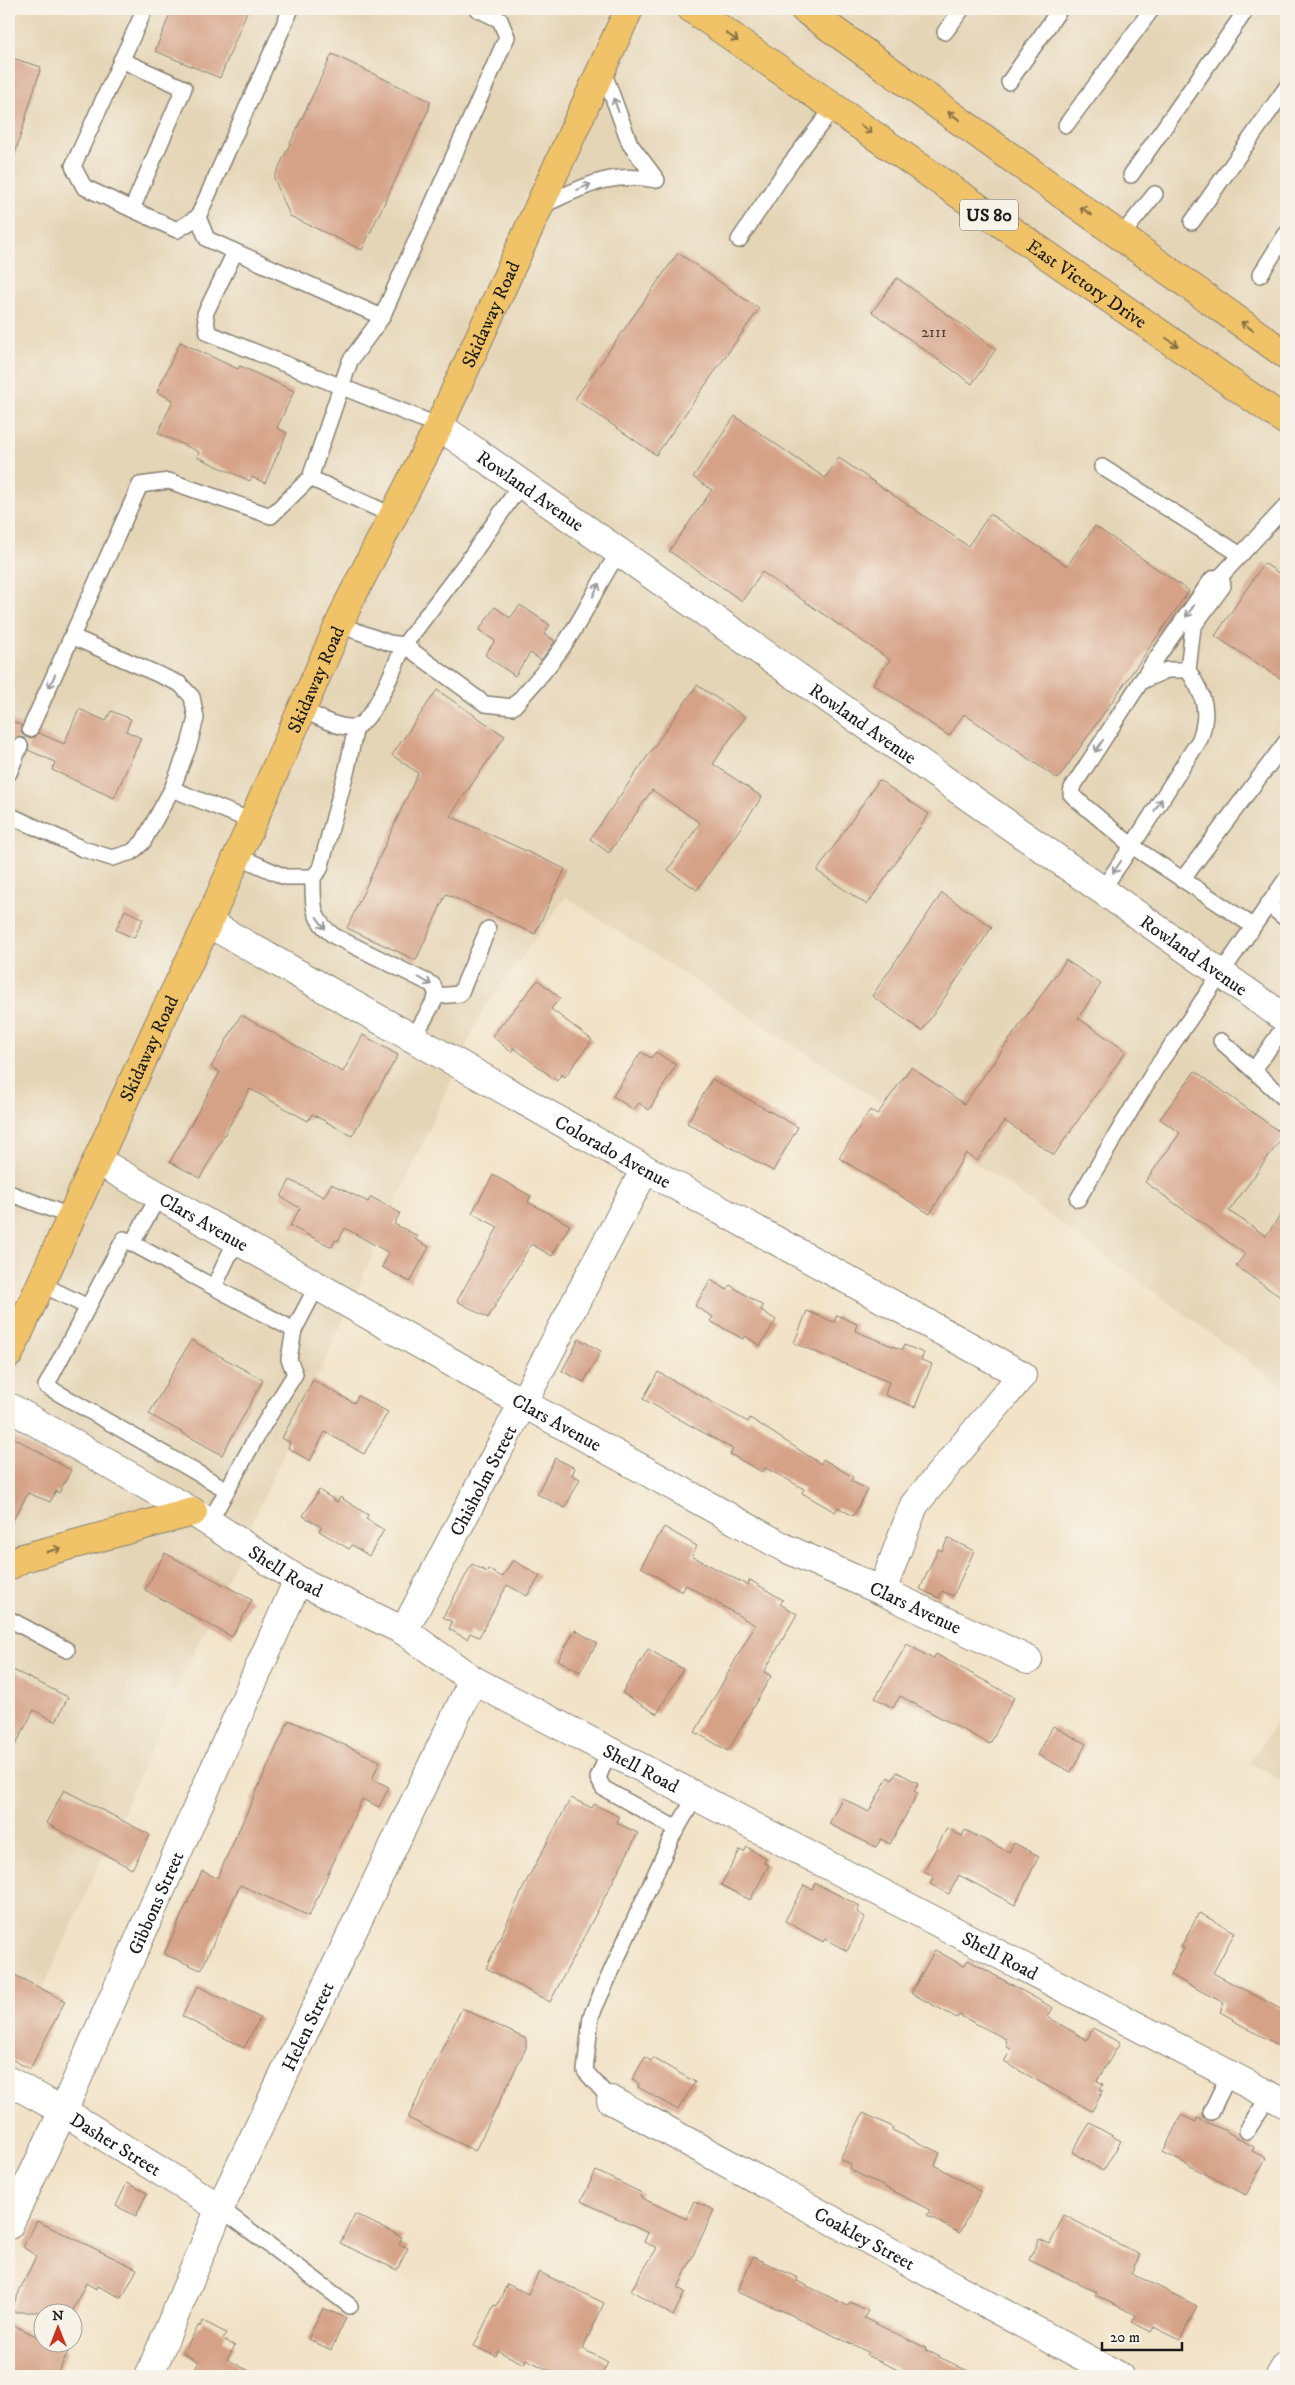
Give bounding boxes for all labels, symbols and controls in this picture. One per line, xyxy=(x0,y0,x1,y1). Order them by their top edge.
one-way arrow xyxy=(725,31,739,42)
one-way arrow xyxy=(611,97,620,113)
one-way arrow xyxy=(947,111,961,121)
one-way arrow xyxy=(859,124,873,134)
one-way arrow xyxy=(576,182,591,192)
road number: US 80 xyxy=(960,200,1018,230)
one-way arrow xyxy=(1079,206,1093,216)
street label: East Victory Drive xyxy=(1022,235,1151,334)
street label: Skidaway Road xyxy=(457,257,526,372)
one-way arrow xyxy=(1241,321,1254,332)
house number: 2111 xyxy=(921,322,947,342)
one-way arrow xyxy=(1165,337,1179,347)
street label: Rowland Avenue xyxy=(472,446,588,537)
one-way arrow xyxy=(591,583,601,598)
one-way arrow xyxy=(1185,604,1195,618)
street label: Skidaway Road xyxy=(283,622,350,737)
one-way arrow xyxy=(47,673,57,688)
street label: Rowland Avenue xyxy=(804,679,921,770)
one-way arrow xyxy=(1094,738,1104,752)
one-way arrow xyxy=(1153,798,1163,812)
one-way arrow xyxy=(1112,860,1122,874)
street label: Rowland Avenue xyxy=(1135,911,1252,1002)
one-way arrow xyxy=(316,916,326,930)
one-way arrow xyxy=(417,976,432,986)
street label: Skidaway Road xyxy=(115,992,184,1106)
street label: Colorado Avenue xyxy=(550,1111,675,1194)
street label: Clars Avenue xyxy=(155,1188,252,1257)
street label: Clars Avenue xyxy=(507,1389,605,1457)
street label: Chisholm Street xyxy=(446,1422,522,1540)
street label: Shell Road xyxy=(244,1541,327,1603)
one-way arrow xyxy=(46,1545,62,1554)
street label: Clars Avenue xyxy=(866,1577,965,1640)
street label: Shell Road xyxy=(599,1740,683,1799)
street label: Gibbons Street xyxy=(124,1848,189,1958)
street label: Shell Road xyxy=(958,1927,1042,1986)
street label: Helen Street xyxy=(277,1979,340,2075)
street label: Dasher Street xyxy=(65,2108,165,2182)
street label: Coakley Street xyxy=(810,2203,918,2276)
north arrow xyxy=(32,2302,82,2352)
text: N xyxy=(52,2307,64,2325)
scale bar xyxy=(1102,2320,1182,2352)
text: 20 m xyxy=(1110,2328,1140,2347)

